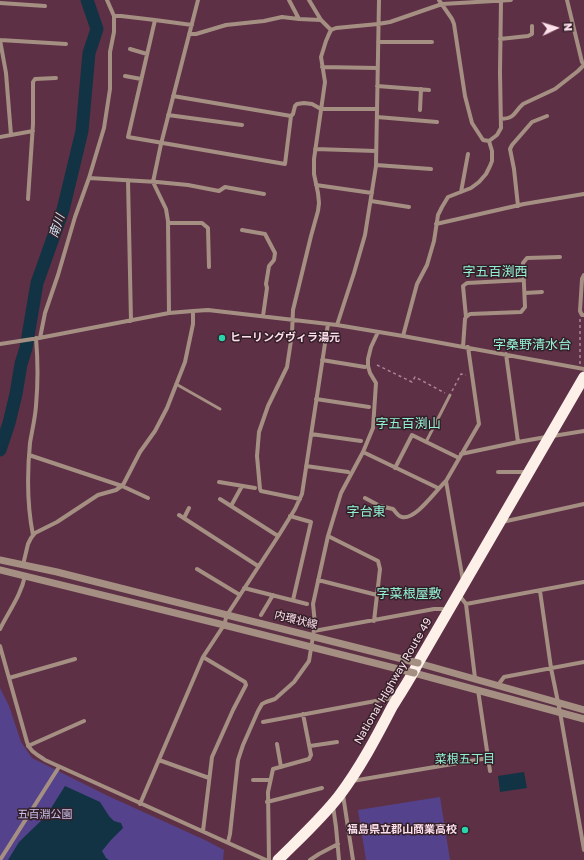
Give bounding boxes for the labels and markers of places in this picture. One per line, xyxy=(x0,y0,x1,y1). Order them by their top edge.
place label: ヒーリングヴィラ湯元 xyxy=(230,331,340,345)
marker: ヒーリングヴィラ湯元 xyxy=(217,333,227,343)
place label: 福島県立郡山商業高校 xyxy=(347,823,457,837)
marker: 福島県立郡山商業高校 xyxy=(460,825,470,835)

